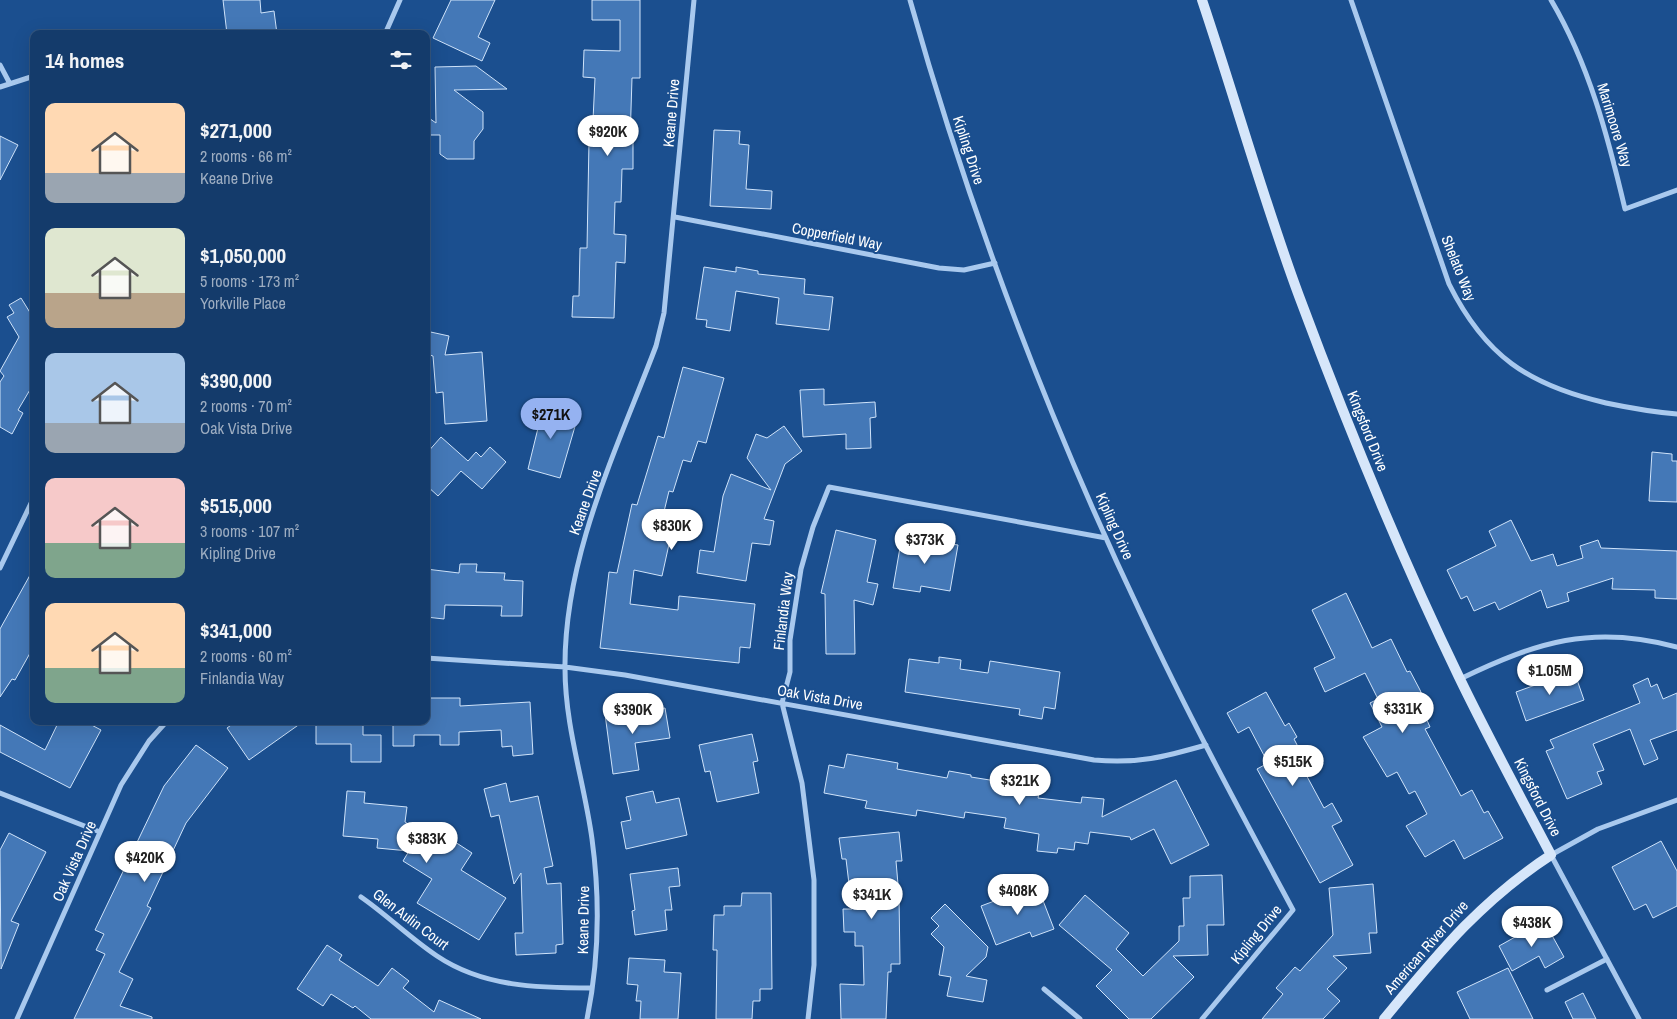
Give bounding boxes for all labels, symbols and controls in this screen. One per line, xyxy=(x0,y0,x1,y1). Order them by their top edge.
text: 14 homes xyxy=(45,46,124,75)
icon: filters xyxy=(387,46,415,74)
street label: Keane Drive xyxy=(658,78,684,148)
street label: Marimoore Way xyxy=(1592,80,1638,170)
street label: Kipling Drive xyxy=(948,113,990,187)
pin: $920K xyxy=(573,114,643,157)
text: $271,000 xyxy=(200,116,272,145)
text: $920K xyxy=(589,120,627,142)
icon: home xyxy=(85,123,145,183)
text: 2 rooms · 66 m² xyxy=(200,145,292,167)
text: Keane Drive xyxy=(200,167,273,189)
street label: Copperfield Way xyxy=(790,217,885,255)
street label: Shelato Way xyxy=(1436,232,1482,305)
text: $1,050,000 xyxy=(200,241,286,270)
icon: home xyxy=(85,248,145,308)
text: 5 rooms · 173 m² xyxy=(200,270,299,292)
text: Yorkville Place xyxy=(200,292,286,314)
text: $390,000 xyxy=(200,366,272,395)
icon: home xyxy=(85,373,145,433)
street label: Kingsford Drive xyxy=(1342,387,1394,475)
text: 2 rooms · 70 m² xyxy=(200,395,292,417)
pin: $271K xyxy=(516,398,586,440)
text: $271K xyxy=(532,403,570,425)
text: Oak Vista Drive xyxy=(200,417,292,439)
street label: Keane Drive xyxy=(563,466,607,538)
street label: Kipling Drive xyxy=(1091,489,1139,563)
text: $515,000 xyxy=(200,491,272,520)
icon: home xyxy=(85,498,145,558)
pin: $830K xyxy=(637,508,707,551)
text: $830K xyxy=(653,514,691,536)
text: 3 rooms · 107 m² xyxy=(200,520,299,542)
pin: $373K xyxy=(890,522,960,565)
text: $373K xyxy=(906,528,944,550)
text: Kipling Drive xyxy=(200,542,276,564)
street label: Finlandia Way xyxy=(768,570,798,651)
text: $341,000 xyxy=(200,616,272,645)
icon: home xyxy=(85,623,145,683)
text: 2 rooms · 60 m² xyxy=(200,645,292,667)
pin: $1.05M xyxy=(1509,654,1591,696)
text: $1.05M xyxy=(1528,659,1572,681)
text: Finlandia Way xyxy=(200,667,284,689)
street label: Oak Vista Drive xyxy=(776,679,865,715)
pin: $390K xyxy=(598,692,668,735)
pin: $331K xyxy=(1368,692,1438,734)
text: $331K xyxy=(1384,697,1422,719)
text: $390K xyxy=(614,698,652,720)
pin: $515K xyxy=(1258,744,1328,787)
text: $515K xyxy=(1274,750,1312,772)
street label: Kingsford Drive xyxy=(1509,754,1567,840)
pin: $321K xyxy=(985,764,1055,806)
text: $321K xyxy=(1001,769,1039,791)
street label: Oak Vista Drive xyxy=(47,817,101,905)
pin: $383K xyxy=(392,822,462,864)
text: $383K xyxy=(408,827,446,849)
pin: $420K xyxy=(110,840,180,883)
text: $420K xyxy=(126,846,164,868)
pin: $408K xyxy=(983,874,1053,916)
pin: $341K xyxy=(837,878,907,920)
text: $408K xyxy=(999,879,1037,901)
street label: Glen Aulin Court xyxy=(369,883,454,955)
text: $341K xyxy=(853,883,891,905)
street label: Keane Drive xyxy=(572,885,594,954)
street label: American River Drive xyxy=(1379,895,1473,999)
street label: Kipling Drive xyxy=(1225,900,1287,968)
pin: $438K xyxy=(1497,906,1567,948)
text: $438K xyxy=(1513,911,1551,933)

